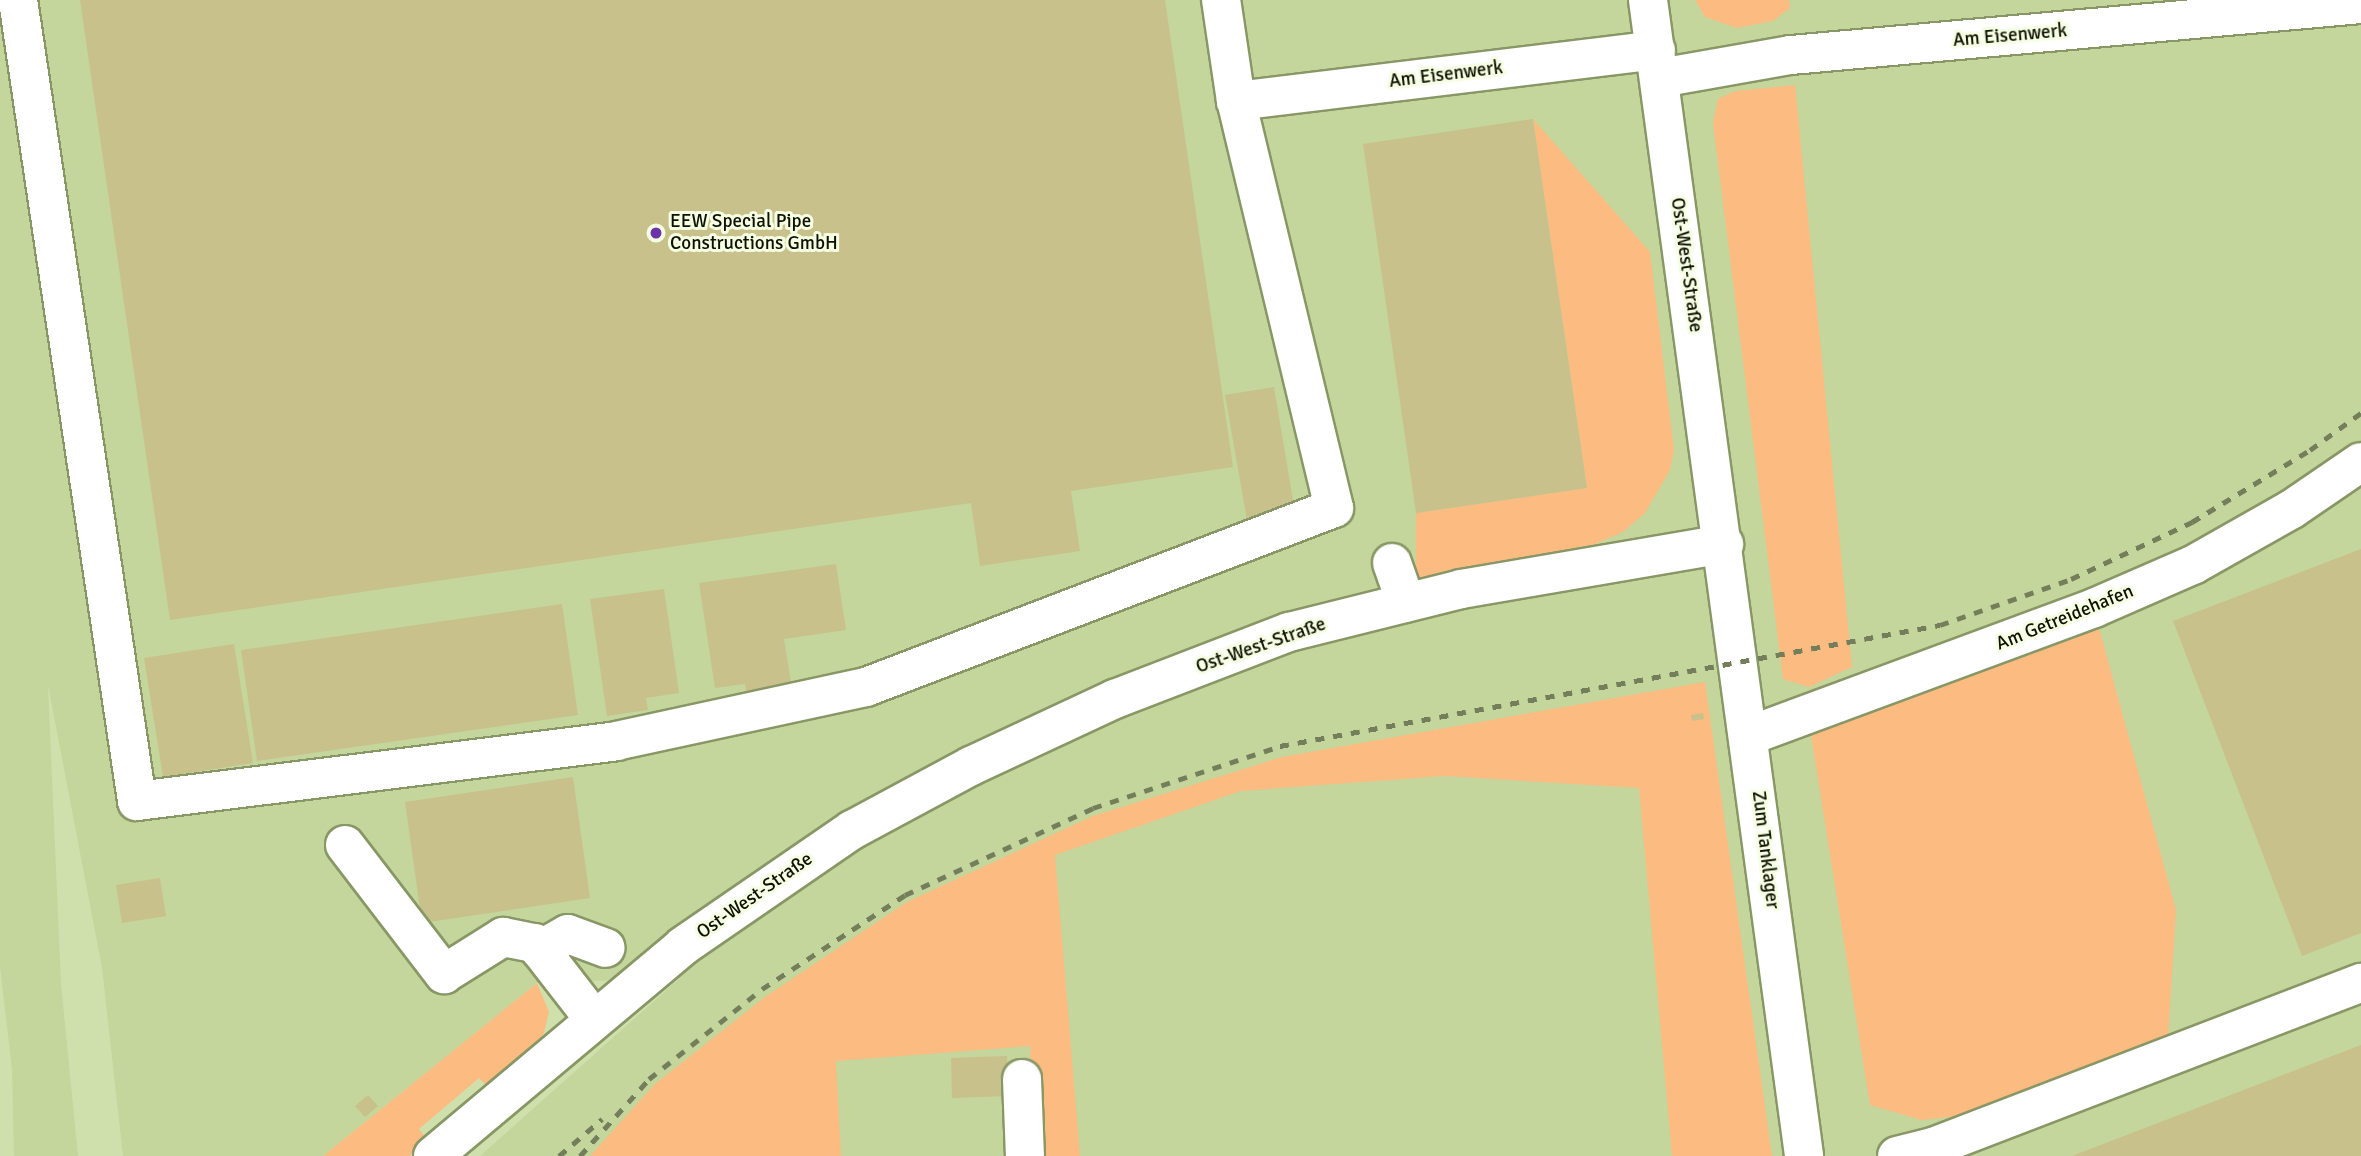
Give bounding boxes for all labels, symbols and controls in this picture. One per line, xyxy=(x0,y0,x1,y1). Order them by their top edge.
street label: Am Eisenwerk xyxy=(1952,20,2068,52)
street label: Am Eisenwerk xyxy=(1388,57,1504,93)
street label: Ost-West-Straße xyxy=(1665,196,1707,334)
place label: EEW Special Pipe Constructions GmbH xyxy=(670,211,838,255)
marker: EEW Special Pipe Constructions GmbH xyxy=(648,225,664,241)
street label: Am Getreidehafen xyxy=(1993,580,2137,656)
street label: Ost-West-Straße xyxy=(1193,613,1329,679)
street label: Zum Tanklager xyxy=(1746,790,1784,910)
street label: Ost-West-Straße xyxy=(693,848,817,944)

